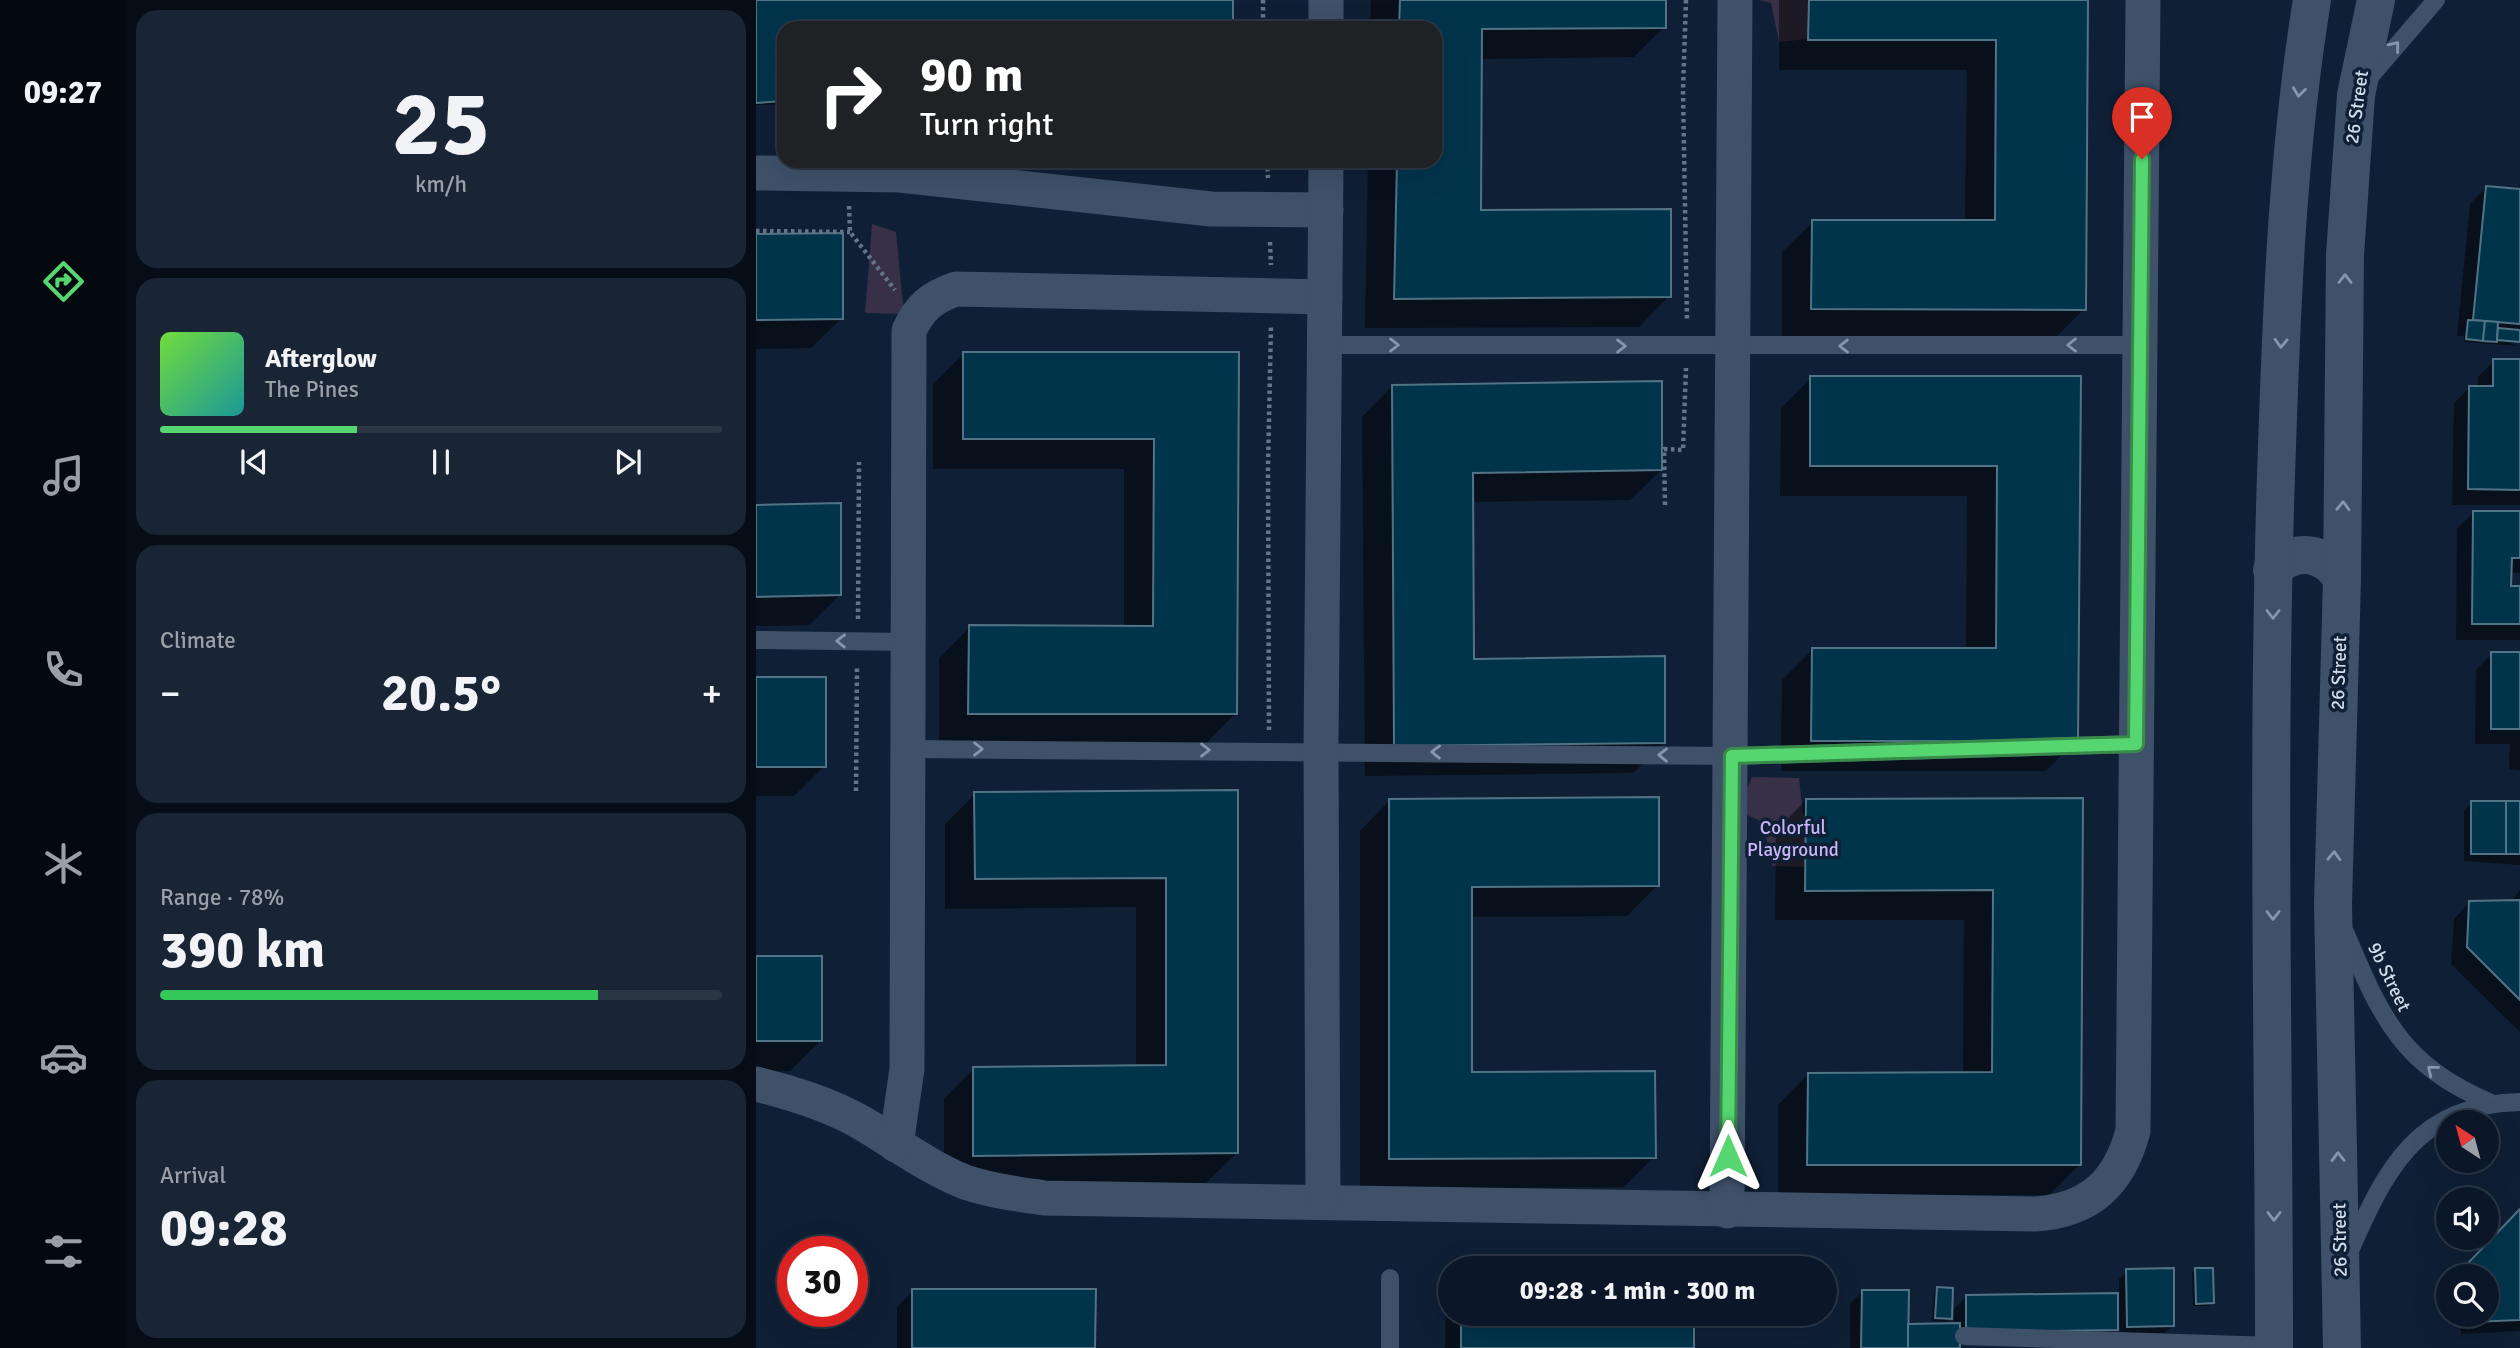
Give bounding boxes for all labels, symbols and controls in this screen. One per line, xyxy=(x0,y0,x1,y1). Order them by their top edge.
one-way arrow xyxy=(2386,41,2399,53)
text: 90 m xyxy=(920,45,1023,105)
icon: right xyxy=(805,49,896,140)
text: 25 xyxy=(392,68,490,181)
street label: 26 Street xyxy=(2340,68,2374,145)
text: 09:27 xyxy=(24,73,102,112)
one-way arrow xyxy=(2291,86,2306,98)
pin xyxy=(2112,87,2172,159)
icon: arrive xyxy=(2123,98,2161,136)
text: Turn right xyxy=(920,105,1053,144)
text: km/h xyxy=(415,170,467,199)
icon: directions xyxy=(39,257,88,306)
one-way arrow xyxy=(2337,273,2353,284)
one-way arrow xyxy=(1389,337,1399,353)
one-way arrow xyxy=(2066,337,2077,353)
one-way arrow xyxy=(1616,338,1627,354)
one-way arrow xyxy=(1839,338,1849,354)
one-way arrow xyxy=(2273,338,2288,349)
text: Afterglow xyxy=(265,343,377,375)
text: The Pines xyxy=(265,375,359,404)
icon: previous xyxy=(235,443,273,481)
icon: pause xyxy=(422,443,460,481)
icon: next xyxy=(609,443,647,481)
icon: music xyxy=(39,451,88,500)
one-way arrow xyxy=(2335,501,2351,511)
one-way arrow xyxy=(2265,609,2281,620)
text: Climate xyxy=(160,626,236,655)
one-way arrow xyxy=(835,634,846,649)
street label: 26 Street xyxy=(2326,635,2352,711)
icon: phone xyxy=(39,645,88,694)
text: 20.5° xyxy=(381,661,501,725)
text: − xyxy=(160,670,181,717)
text: + xyxy=(701,670,722,717)
one-way arrow xyxy=(973,741,983,757)
one-way arrow xyxy=(1200,742,1211,758)
one-way arrow xyxy=(1430,744,1441,760)
one-way arrow xyxy=(1658,747,1668,763)
park label: Colorful Playground xyxy=(1747,816,1839,862)
icon: climate xyxy=(39,839,88,888)
one-way arrow xyxy=(2326,851,2342,861)
text: Range · 78% xyxy=(160,883,284,912)
one-way arrow xyxy=(2265,910,2281,921)
text: 390 km xyxy=(160,918,325,982)
street label: 9b Street xyxy=(2362,938,2416,1016)
icon: car xyxy=(39,1033,88,1082)
one-way arrow xyxy=(2427,1066,2439,1079)
north arrow xyxy=(2436,1110,2499,1172)
map controls xyxy=(2436,1110,2499,1327)
position arrow xyxy=(1691,1119,1765,1193)
one-way arrow xyxy=(2331,1152,2346,1163)
text: Arrival xyxy=(160,1161,226,1190)
button: sound xyxy=(2436,1187,2499,1250)
text: 09:28 xyxy=(160,1196,288,1260)
street label: 26 Street xyxy=(2327,1202,2353,1277)
one-way arrow xyxy=(2266,1211,2282,1222)
icon: filters xyxy=(39,1227,88,1276)
speed limit sign: 30 xyxy=(777,1236,868,1327)
button: search xyxy=(2436,1264,2499,1327)
text: 09:28 · 1 min · 300 m xyxy=(1520,1275,1755,1307)

